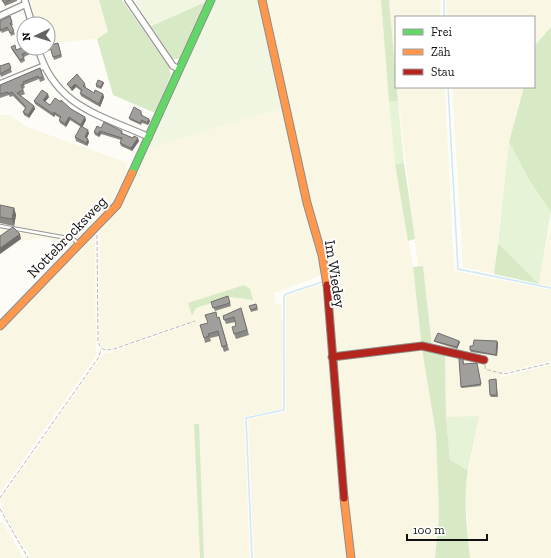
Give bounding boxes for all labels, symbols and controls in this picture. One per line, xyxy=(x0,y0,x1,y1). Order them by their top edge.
north arrow xyxy=(16,16,56,56)
legend xyxy=(395,16,535,88)
text: Frei xyxy=(431,25,452,39)
text: N xyxy=(20,31,33,41)
text: Zäh xyxy=(431,45,451,59)
text: Stau xyxy=(431,65,455,79)
street label: Nottebrocksweg xyxy=(24,192,110,282)
street label: Im Wiedey xyxy=(321,239,349,310)
scale bar xyxy=(407,516,487,542)
text: 100 m xyxy=(413,523,445,537)

